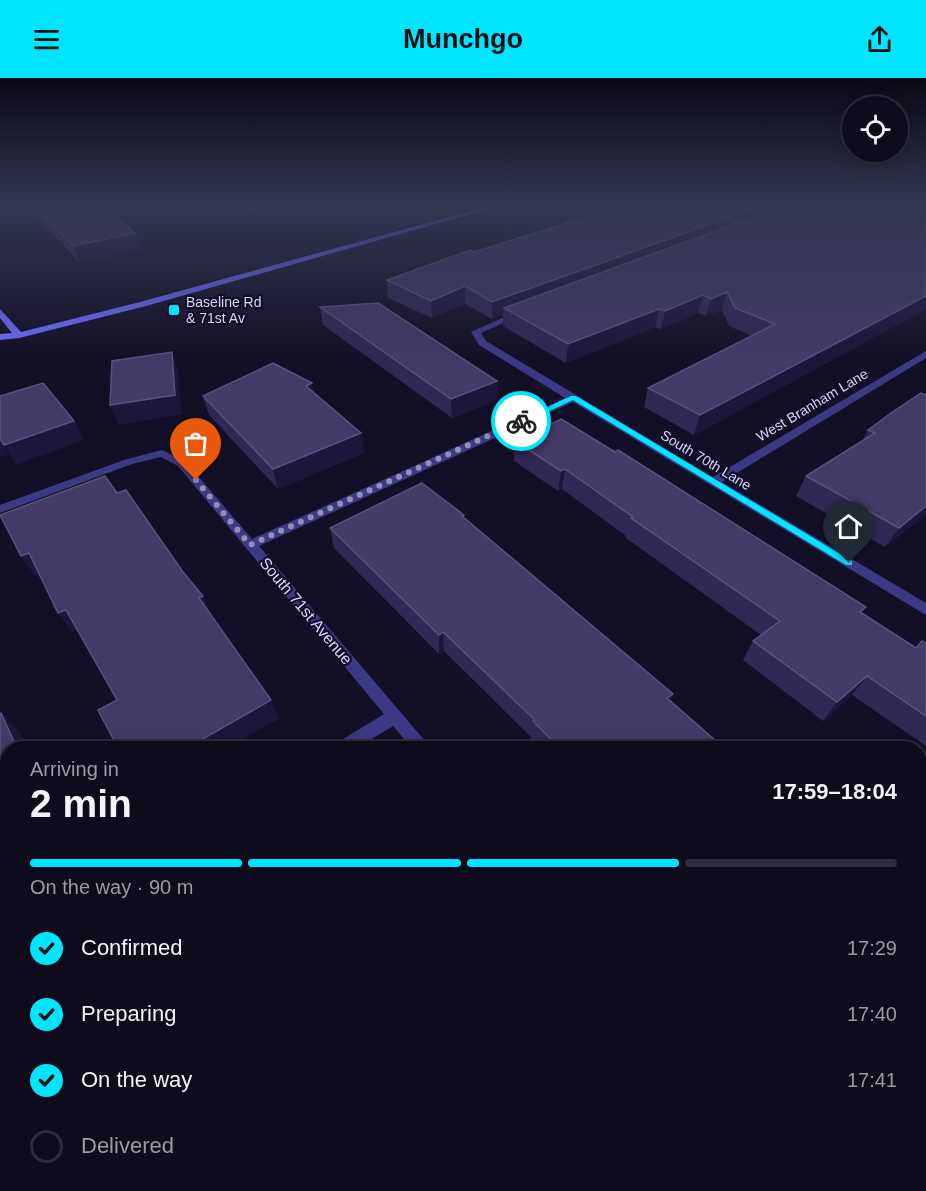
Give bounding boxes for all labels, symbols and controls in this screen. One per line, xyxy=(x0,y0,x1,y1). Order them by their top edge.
icon: menu xyxy=(30,23,63,56)
icon: share xyxy=(863,23,896,56)
text: Munchgo xyxy=(403,24,523,54)
map controls xyxy=(842,96,908,162)
button: locate xyxy=(842,96,908,162)
place label: Baseline Rd & 71st Av xyxy=(186,294,262,326)
marker: Baseline Rd & 71st Av xyxy=(167,303,181,317)
street label: West Branham Lane xyxy=(753,365,871,445)
courier xyxy=(491,391,551,451)
icon: bike xyxy=(505,405,538,438)
pin xyxy=(170,418,221,480)
icon: bag xyxy=(179,427,212,460)
street label: South 70th Lane xyxy=(658,427,754,493)
pin xyxy=(823,501,874,563)
icon: home xyxy=(832,510,865,543)
street label: South 71st Avenue xyxy=(256,554,356,668)
text: Arriving in xyxy=(30,758,119,780)
text: 17:59–18:04 xyxy=(772,779,897,804)
text: 2 min xyxy=(30,782,132,825)
text: On the way · 90 m xyxy=(30,876,193,898)
icon: check xyxy=(30,932,63,965)
text: Confirmed xyxy=(81,935,182,960)
text: 17:29 xyxy=(847,937,897,959)
icon: check xyxy=(30,998,63,1031)
text: Preparing xyxy=(81,1001,176,1026)
text: 17:40 xyxy=(847,1003,897,1025)
icon: check xyxy=(30,1064,63,1097)
text: On the way xyxy=(81,1067,192,1092)
text: 17:41 xyxy=(847,1069,897,1091)
text: Delivered xyxy=(81,1133,174,1158)

